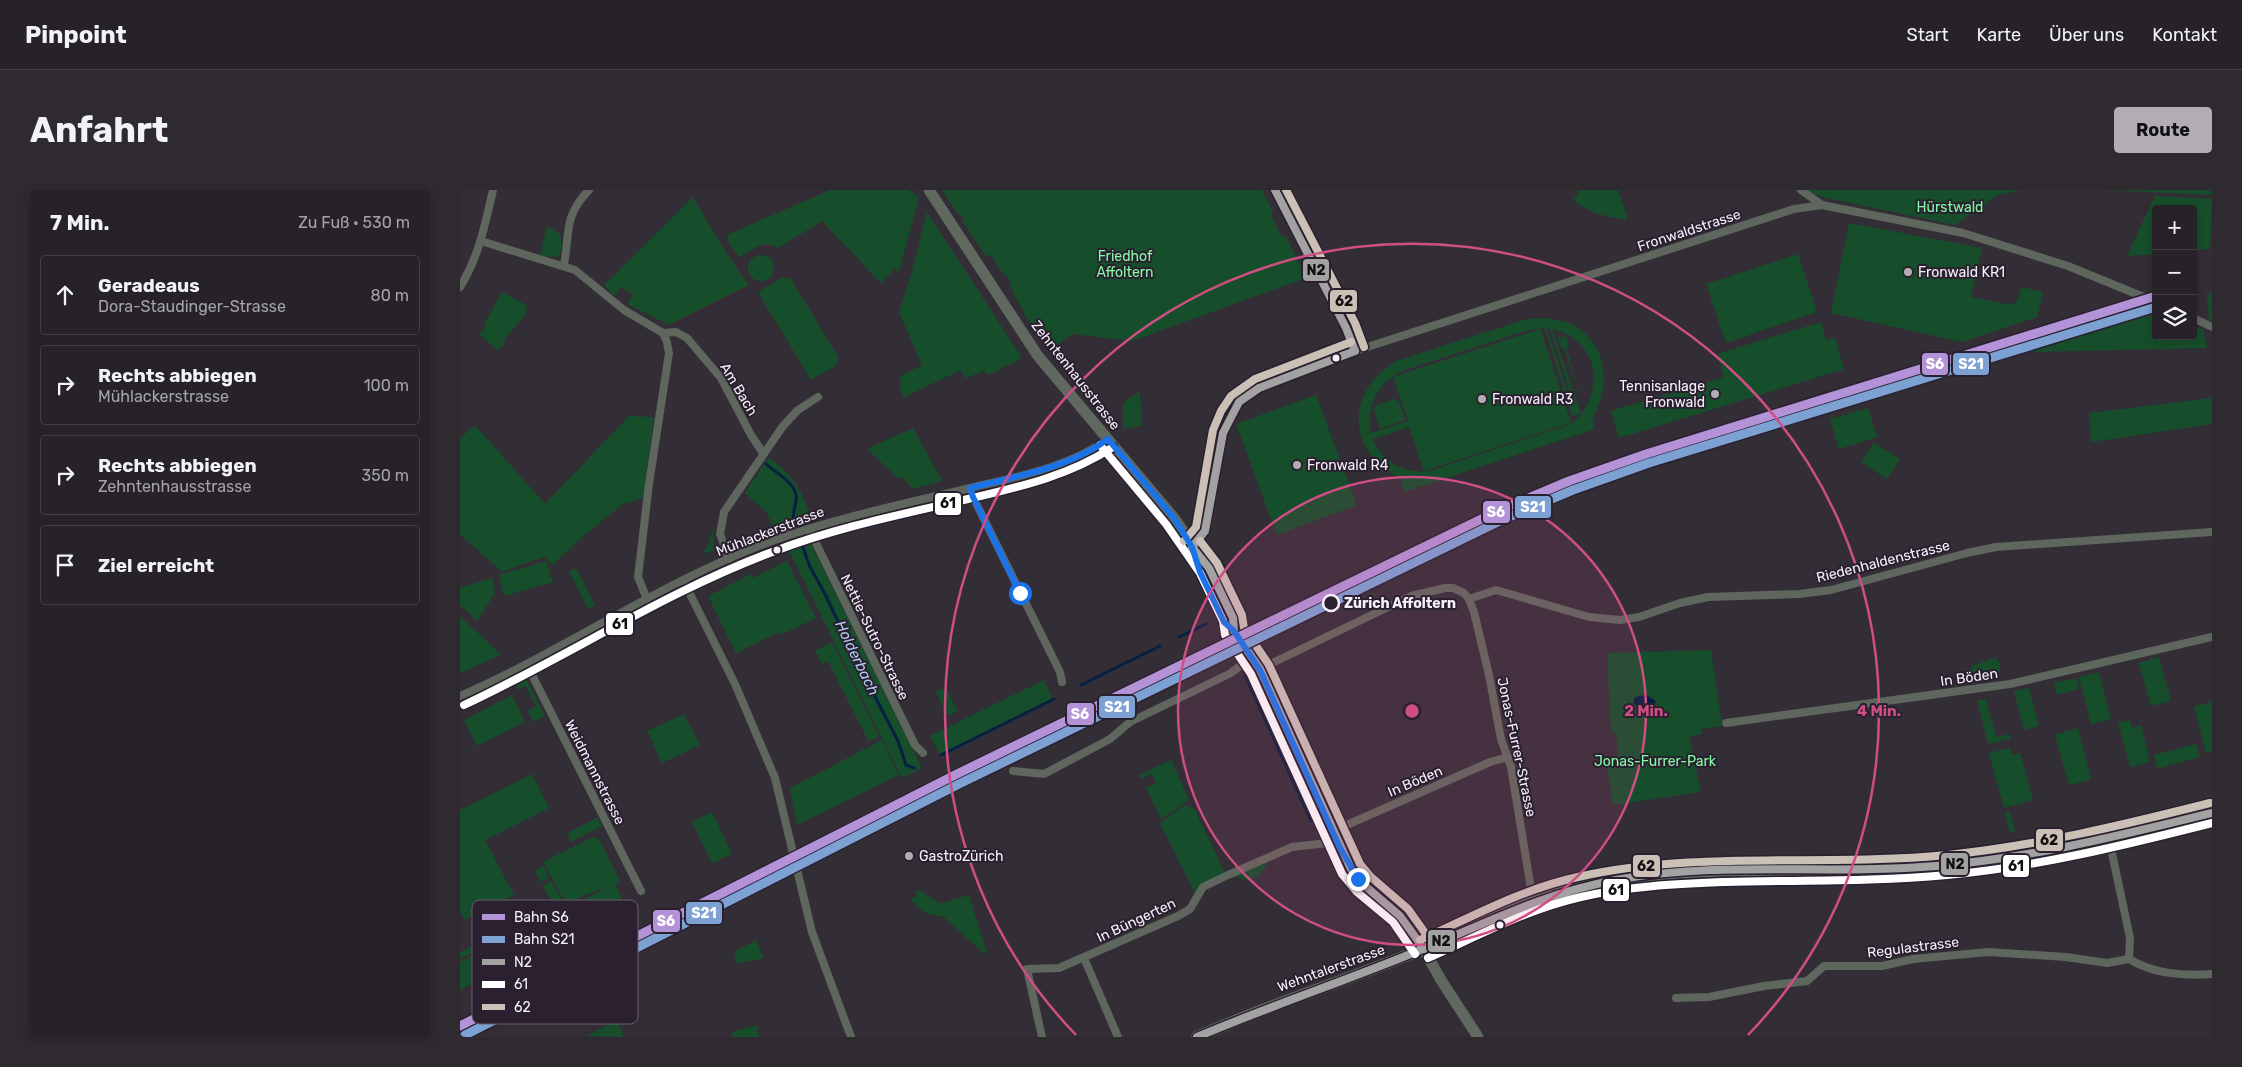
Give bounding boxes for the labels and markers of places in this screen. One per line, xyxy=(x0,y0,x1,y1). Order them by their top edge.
place label: Fronwald KR1 xyxy=(1918,264,2005,281)
marker: Fronwald KR1 xyxy=(1902,266,1914,278)
unlabelled marker xyxy=(1331,353,1341,363)
place label: Tennisanlage Fronwald xyxy=(1619,378,1705,411)
marker: Tennisanlage Fronwald xyxy=(1709,388,1721,400)
place label: Fronwald R3 xyxy=(1492,391,1573,408)
marker: Fronwald R3 xyxy=(1476,393,1488,405)
place label: Fronwald R4 xyxy=(1307,457,1389,474)
marker: Fronwald R4 xyxy=(1291,459,1303,471)
unlabelled marker xyxy=(772,545,782,555)
marker: Zürich Affoltern xyxy=(1322,594,1340,612)
place label: Zürich Affoltern xyxy=(1344,595,1456,612)
centre of rings xyxy=(1403,702,1421,720)
place label: GastroZürich xyxy=(919,848,1003,865)
marker: GastroZürich xyxy=(903,850,915,862)
unlabelled marker xyxy=(1495,920,1505,930)

